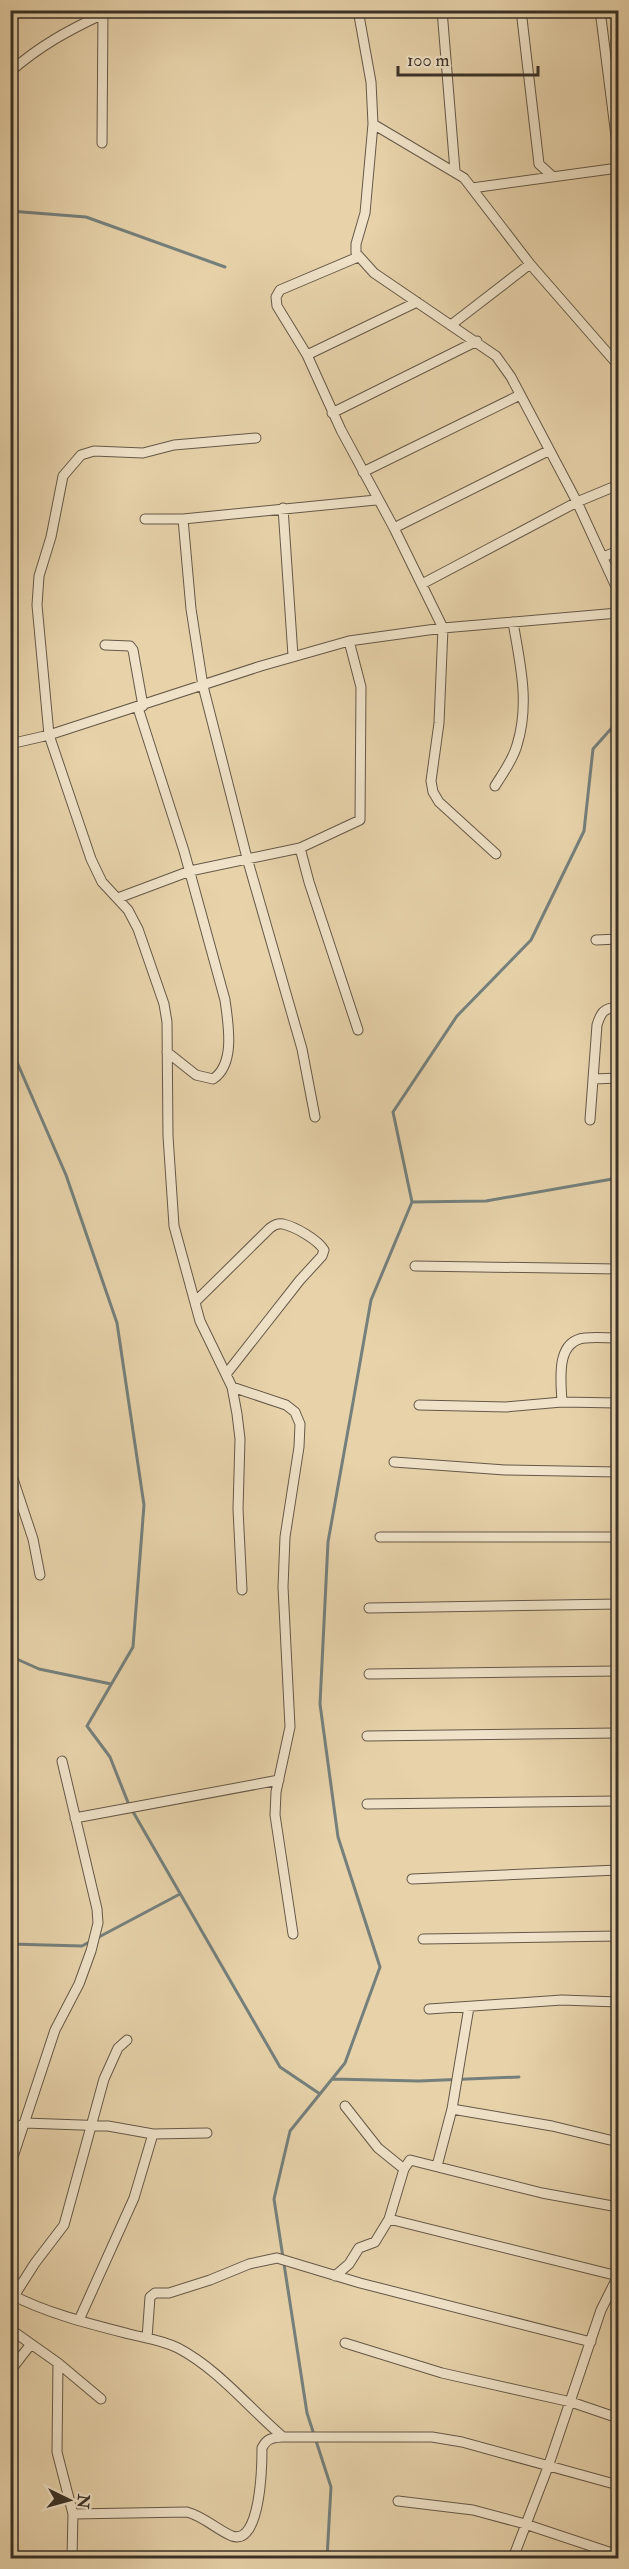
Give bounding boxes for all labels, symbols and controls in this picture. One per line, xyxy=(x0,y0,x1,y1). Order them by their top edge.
scale bar xyxy=(398,39,538,77)
text: 100 m xyxy=(407,49,450,72)
north arrow xyxy=(39,2470,99,2530)
text: N xyxy=(72,2492,94,2510)

